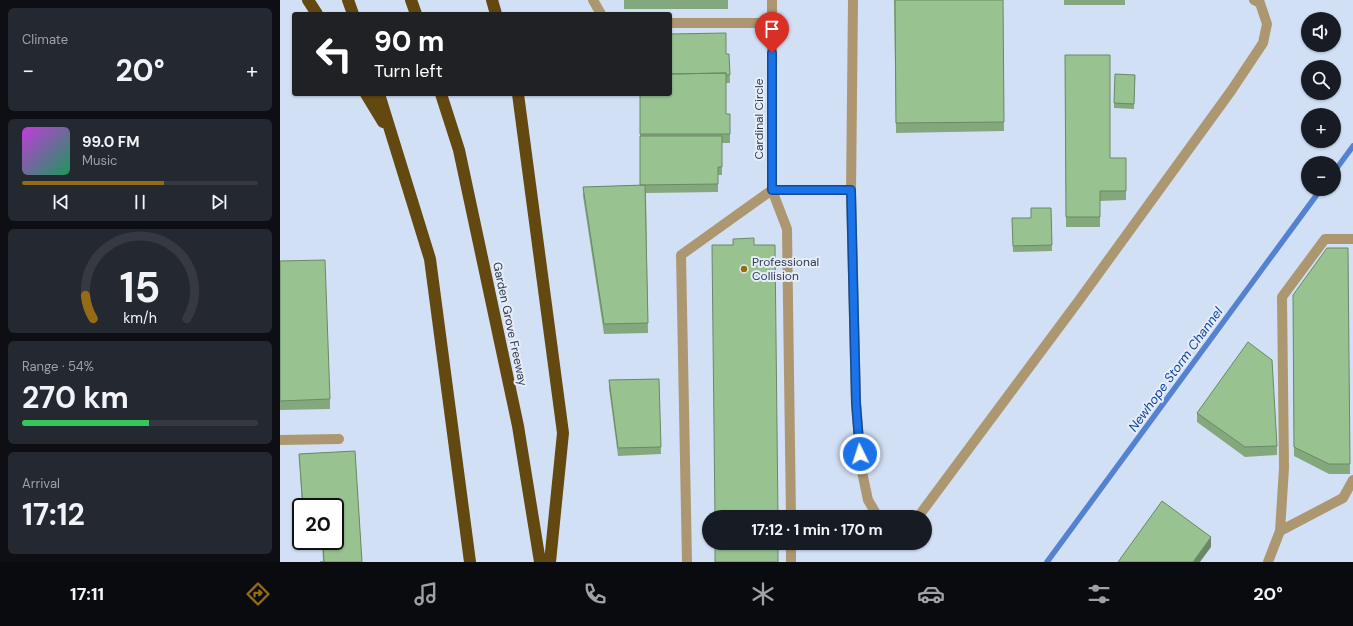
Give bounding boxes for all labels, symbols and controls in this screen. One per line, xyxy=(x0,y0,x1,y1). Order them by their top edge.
pin xyxy=(755,12,789,53)
map controls xyxy=(1301,12,1341,196)
button: sound xyxy=(1301,12,1341,52)
icon: arrive xyxy=(761,18,783,40)
text: 90 m xyxy=(374,23,444,60)
icon: left xyxy=(308,28,360,80)
text: Climate xyxy=(22,31,68,48)
text: 20° xyxy=(115,51,165,90)
text: − xyxy=(22,56,34,85)
text: + xyxy=(246,56,258,85)
text: Turn left xyxy=(374,59,443,83)
button: search xyxy=(1301,60,1341,100)
street label: Cardinal Circle xyxy=(751,78,767,160)
button: + xyxy=(1301,108,1341,148)
text: 99.0 FM xyxy=(82,132,140,152)
text: Music xyxy=(82,152,117,169)
button: − xyxy=(1301,156,1341,196)
icon: previous xyxy=(50,191,72,213)
icon: pause xyxy=(129,191,151,213)
icon: next xyxy=(208,191,230,213)
place label: Professional Collision xyxy=(752,254,819,284)
text: 15 xyxy=(119,261,161,315)
street label: Garden Grove Freeway xyxy=(489,261,531,388)
marker: Professional Collision xyxy=(739,264,749,274)
water label: Newhope Storm Channel xyxy=(1124,303,1227,435)
text: km/h xyxy=(123,309,157,327)
text: Range · 54% xyxy=(22,358,94,375)
text: 270 km xyxy=(22,378,129,417)
position arrow xyxy=(839,433,881,475)
text: Arrival xyxy=(22,475,60,492)
text: 17:12 xyxy=(22,495,85,534)
speed limit sign: 20 xyxy=(292,498,344,550)
text: 17:12 · 1 min · 170 m xyxy=(751,520,883,540)
icon: directions xyxy=(244,580,272,608)
icon: music xyxy=(412,580,440,608)
icon: phone xyxy=(581,580,609,608)
icon: climate xyxy=(749,580,777,608)
icon: car xyxy=(917,580,945,608)
icon: filters xyxy=(1085,580,1113,608)
text: 17:11 xyxy=(70,582,104,606)
text: 20° xyxy=(1253,582,1283,606)

